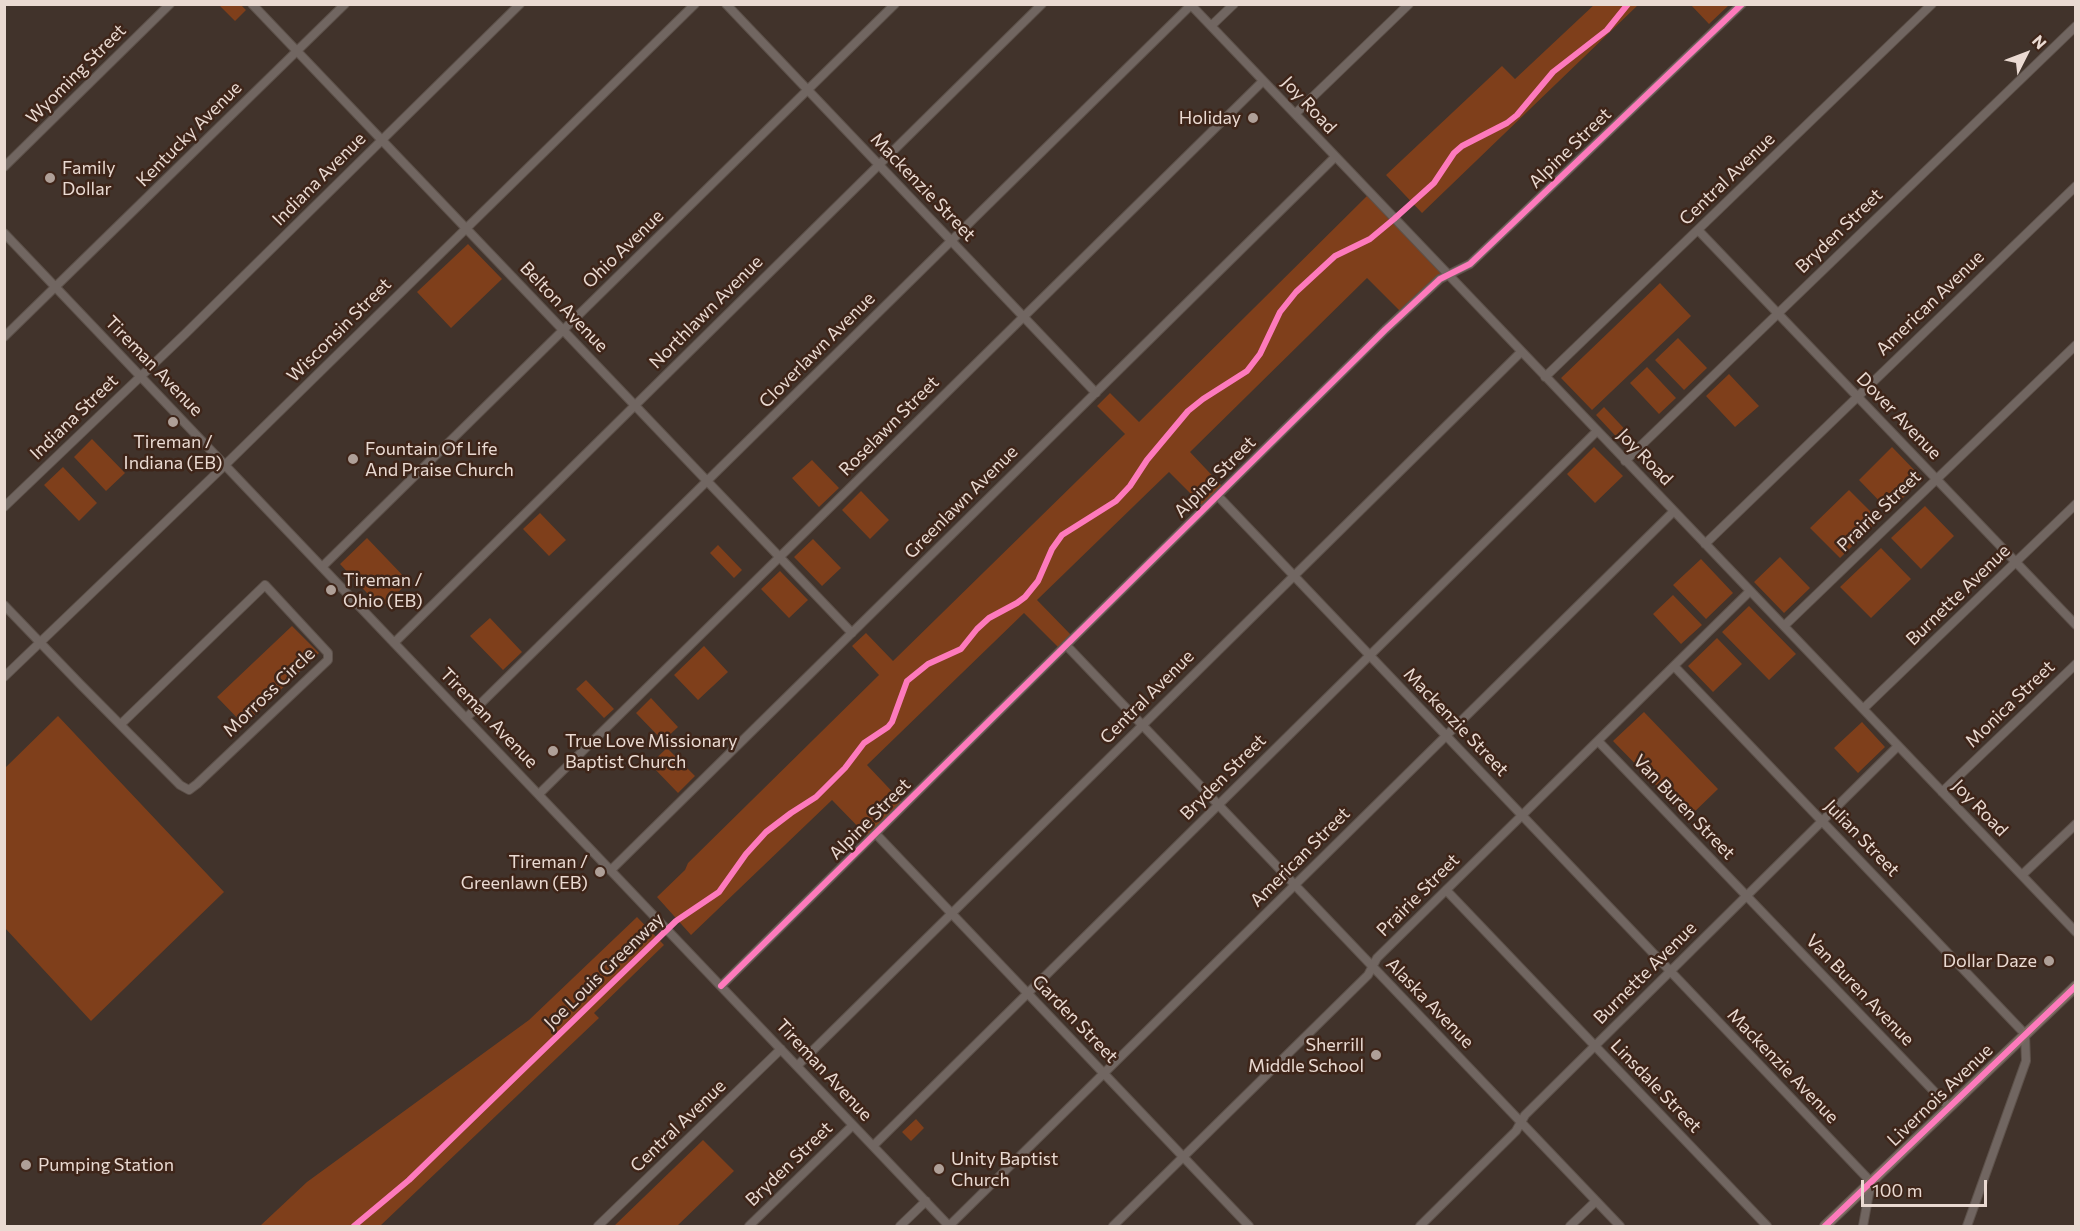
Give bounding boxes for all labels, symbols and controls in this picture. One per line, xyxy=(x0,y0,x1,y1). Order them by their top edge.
street label: Wyoming Street xyxy=(22,20,130,128)
north arrow xyxy=(1996,24,2056,84)
text: N xyxy=(2029,31,2051,52)
street label: Joy Road xyxy=(1277,72,1341,138)
street label: Kentucky Avenue xyxy=(132,77,246,191)
street label: Alpine Street xyxy=(1524,103,1616,193)
place label: Holiday xyxy=(1179,107,1241,129)
marker: Holiday xyxy=(1246,111,1260,125)
street label: Indiana Avenue xyxy=(268,128,370,230)
street label: Mackenzie Street xyxy=(866,128,980,246)
street label: Central Avenue xyxy=(1675,128,1779,230)
place label: Family Dollar xyxy=(62,157,116,200)
marker: Family Dollar xyxy=(43,171,57,185)
street label: Bryden Street xyxy=(1791,184,1887,278)
street label: Ohio Avenue xyxy=(578,205,668,293)
street label: American Avenue xyxy=(1872,246,1988,360)
street label: Northlawn Avenue xyxy=(645,251,767,373)
street label: Belton Avenue xyxy=(515,257,613,357)
street label: Wisconsin Street xyxy=(282,273,396,387)
street label: Cloverlawn Avenue xyxy=(755,288,879,412)
street label: Tireman Avenue xyxy=(101,311,207,421)
street label: Dover Avenue xyxy=(1852,368,1946,464)
street label: Indiana Street xyxy=(26,370,122,464)
street label: Roselawn Street xyxy=(834,371,944,481)
marker: Tireman / Indiana (EB) xyxy=(166,415,180,429)
street label: Joy Road xyxy=(1613,424,1677,490)
place label: Tireman / Indiana (EB) xyxy=(124,431,222,474)
street label: Alpine Street xyxy=(1170,432,1260,522)
place label: Fountain Of Life And Praise Church xyxy=(365,438,514,480)
street label: Greenlawn Avenue xyxy=(900,441,1022,563)
marker: Fountain Of Life And Praise Church xyxy=(346,452,360,466)
street label: Prairie Street xyxy=(1833,466,1925,556)
street label: Burnette Avenue xyxy=(1902,540,2014,650)
place label: Tireman / Ohio (EB) xyxy=(343,569,423,612)
marker: Tireman / Ohio (EB) xyxy=(324,583,338,597)
street label: Morross Circle xyxy=(219,643,319,741)
street label: Central Avenue xyxy=(1096,646,1198,748)
street label: Monica Street xyxy=(1961,656,2059,752)
street label: Tireman Avenue xyxy=(436,663,542,773)
street label: Mackenzie Street xyxy=(1399,663,1513,781)
place label: True Love Missionary Baptist Church xyxy=(565,730,738,772)
street label: Bryden Street xyxy=(1176,730,1270,824)
marker: True Love Missionary Baptist Church xyxy=(546,744,560,758)
street label: Van Buren Street xyxy=(1629,750,1739,864)
street label: Alpine Street xyxy=(825,774,915,864)
street label: Joy Road xyxy=(1948,775,2012,841)
street label: Julian Street xyxy=(1820,795,1904,881)
street label: American Street xyxy=(1246,803,1354,911)
street label: Prairie Street xyxy=(1372,849,1464,941)
place label: Tireman / Greenlawn (EB) xyxy=(461,851,588,894)
marker: Tireman / Greenlawn (EB) xyxy=(593,865,607,879)
street label: Joe Louis Greenway xyxy=(540,908,668,1034)
street label: Burnette Avenue xyxy=(1589,917,1701,1029)
street label: Van Buren Avenue xyxy=(1801,930,1919,1050)
place label: Dollar Daze xyxy=(1943,950,2037,972)
street label: Alaska Avenue xyxy=(1382,953,1478,1053)
marker: Dollar Daze xyxy=(2042,954,2056,968)
street label: Garden Street xyxy=(1028,970,1122,1068)
street label: Mackenzie Avenue xyxy=(1723,1004,1843,1128)
street label: Tireman Avenue xyxy=(771,1015,877,1125)
place label: Sherrill Middle School xyxy=(1248,1034,1364,1076)
street label: Linsdale Street xyxy=(1606,1035,1706,1137)
street label: Livernois Avenue xyxy=(1883,1039,1997,1151)
marker: Sherrill Middle School xyxy=(1369,1048,1383,1062)
street label: Central Avenue xyxy=(626,1075,730,1177)
street label: Bryden Street xyxy=(741,1117,837,1211)
place label: Unity Baptist Church xyxy=(951,1148,1058,1190)
place label: Pumping Station xyxy=(38,1154,174,1176)
marker: Pumping Station xyxy=(19,1158,33,1172)
marker: Unity Baptist Church xyxy=(932,1162,946,1176)
scale bar xyxy=(1864,1168,1990,1206)
text: 100 m xyxy=(1872,1179,1922,1201)

